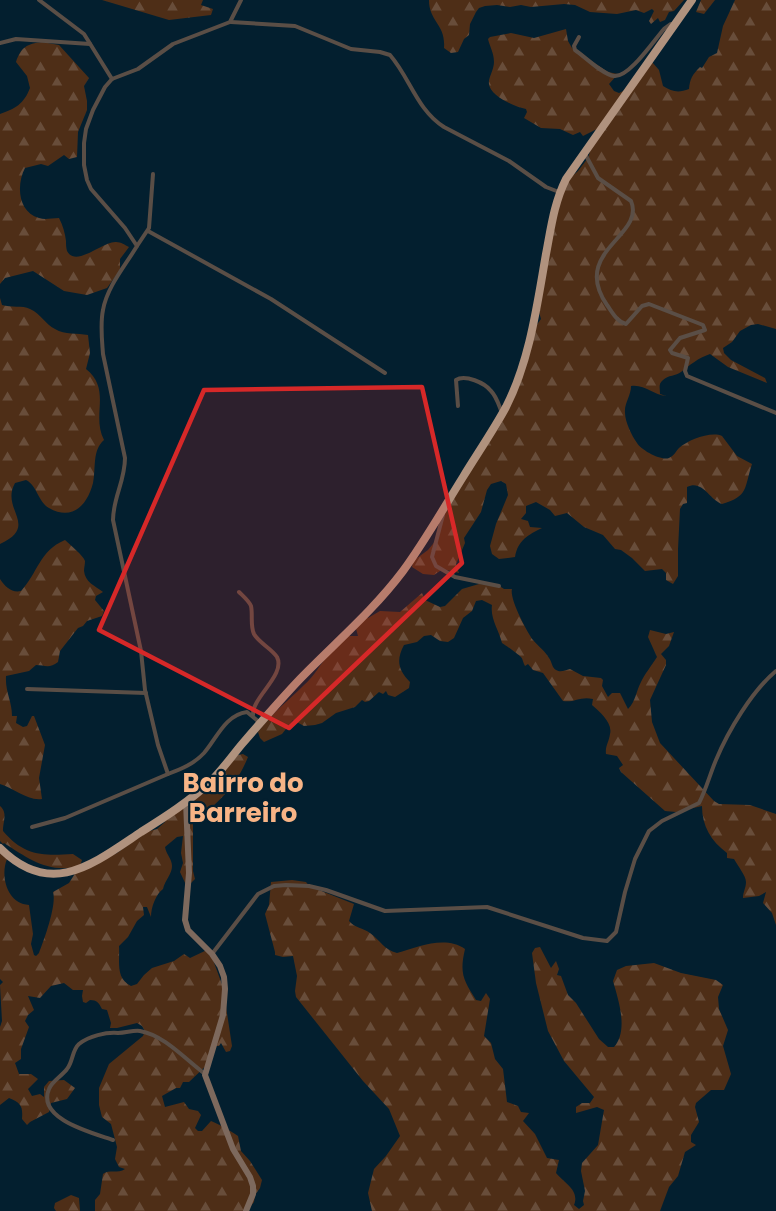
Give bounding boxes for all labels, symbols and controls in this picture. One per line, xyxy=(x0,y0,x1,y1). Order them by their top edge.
district label: Bairro do Barreiro xyxy=(182,765,304,831)

